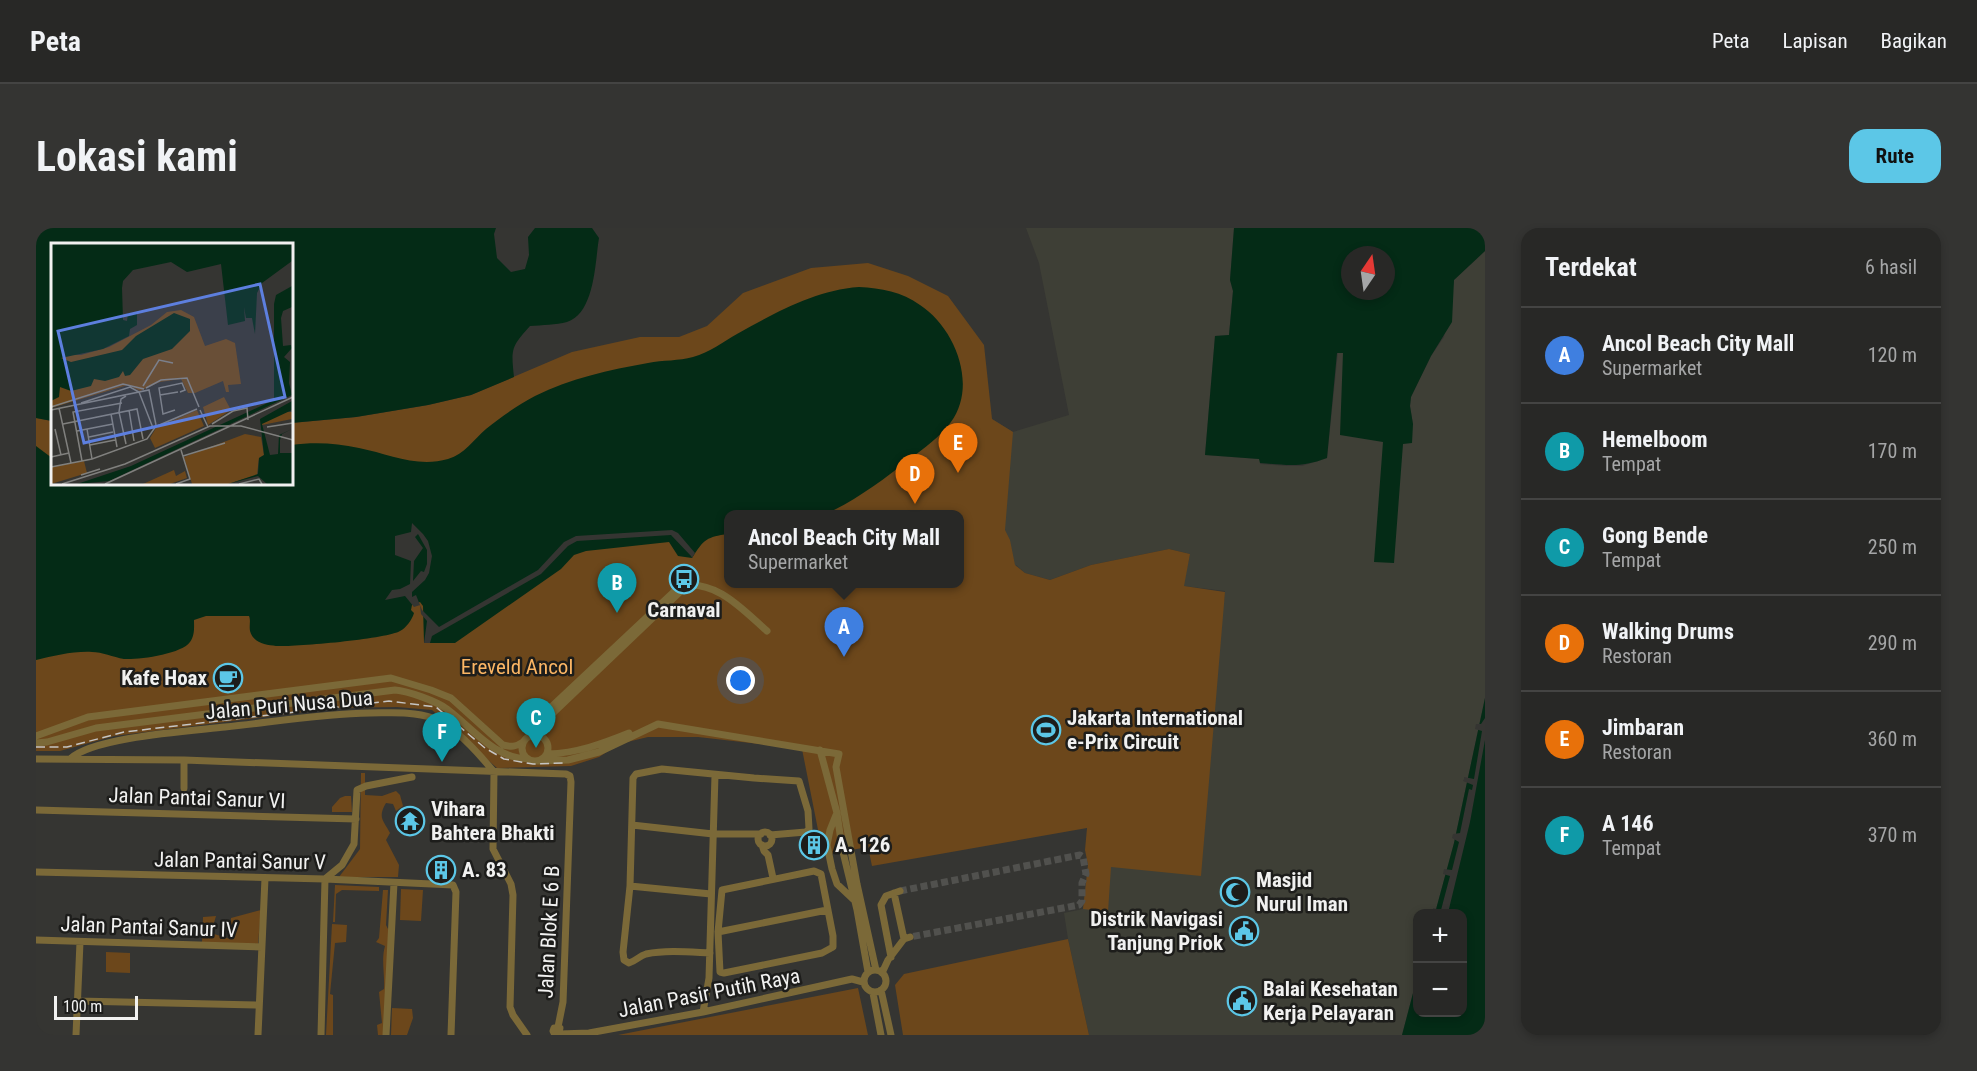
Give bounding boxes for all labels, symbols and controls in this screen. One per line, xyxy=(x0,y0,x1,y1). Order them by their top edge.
text: Peta xyxy=(30,25,81,58)
text: Peta xyxy=(1712,29,1750,53)
text: Lapisan xyxy=(1783,29,1848,53)
text: Bagikan xyxy=(1881,29,1947,53)
button: Rute xyxy=(1849,129,1941,183)
text: Lokasi kami xyxy=(36,132,238,181)
inset map xyxy=(51,243,292,484)
north arrow xyxy=(1341,246,1395,300)
text: Terdekat xyxy=(1545,252,1637,282)
text: 6 hasil xyxy=(1865,255,1917,279)
text: Ancol Beach City Mall xyxy=(1602,331,1794,356)
text: A xyxy=(1559,343,1570,367)
text: 120 m xyxy=(1868,343,1917,367)
text: Supermarket xyxy=(1602,356,1702,380)
pin: E xyxy=(938,424,978,473)
text: Hemelboom xyxy=(1602,427,1708,452)
text: B xyxy=(1559,439,1570,463)
text: 170 m xyxy=(1868,439,1917,463)
text: Tempat xyxy=(1602,452,1661,476)
pin: D xyxy=(896,454,934,504)
popup xyxy=(724,510,964,588)
text: Gong Bende xyxy=(1602,523,1708,548)
text: Ancol Beach City Mall xyxy=(748,525,940,550)
text: C xyxy=(1559,535,1570,559)
text: 250 m xyxy=(1868,535,1917,559)
text: Tempat xyxy=(1602,548,1661,572)
text: Supermarket xyxy=(748,550,848,574)
bus stop icon: Carnaval xyxy=(668,563,700,595)
pin: B xyxy=(598,564,636,613)
place label: Carnaval xyxy=(647,598,721,622)
pin: A xyxy=(824,608,864,657)
text: Walking Drums xyxy=(1602,619,1734,644)
text: D xyxy=(1559,631,1570,655)
text: 290 m xyxy=(1868,631,1917,655)
text: Restoran xyxy=(1602,644,1672,668)
park label: Ereveld Ancol xyxy=(461,655,573,679)
cafe icon: Kafe Hoax xyxy=(212,662,244,694)
place label: Kafe Hoax xyxy=(121,666,208,690)
your location xyxy=(726,666,755,695)
street label: Jalan Puri Nusa Dua xyxy=(204,686,374,724)
pin: C xyxy=(516,698,556,748)
place label: Jakarta International e-Prix Circuit xyxy=(1067,706,1243,754)
pin: F xyxy=(422,712,462,762)
sports icon: Jakarta International e-Prix Circuit xyxy=(1030,714,1062,746)
text: Jimbaran xyxy=(1602,715,1684,740)
text: E xyxy=(1560,727,1569,751)
text: 360 m xyxy=(1868,727,1917,751)
text: Restoran xyxy=(1602,740,1672,764)
street label: Jalan Pantai Sanur VI xyxy=(108,783,286,813)
place label: Vihara Bahtera Bhakti xyxy=(431,797,555,845)
temple icon: Vihara Bahtera Bhakti xyxy=(394,805,426,837)
text: A 146 xyxy=(1602,811,1654,836)
text: F xyxy=(1560,823,1569,847)
text: 370 m xyxy=(1868,823,1917,847)
building icon: A. 126 xyxy=(798,829,830,861)
place label: A. 126 xyxy=(835,833,890,857)
text: Tempat xyxy=(1602,836,1661,860)
street label: Jalan Pantai Sanur V xyxy=(154,848,326,875)
building icon: A. 83 xyxy=(425,854,457,886)
place label: A. 83 xyxy=(462,858,507,882)
street label: Jalan Blok E 6 B xyxy=(534,865,564,999)
place label: Masjid Nurul Iman xyxy=(1256,868,1348,916)
mosque icon: Masjid Nurul Iman xyxy=(1219,876,1251,908)
place label: Distrik Navigasi Tanjung Priok xyxy=(1090,907,1224,955)
map controls xyxy=(1413,909,1467,1017)
button: + xyxy=(1413,909,1467,963)
street label: Jalan Pantai Sanur IV xyxy=(60,912,238,942)
public building icon: Distrik Navigasi Tanjung Priok xyxy=(1228,915,1260,947)
button: − xyxy=(1413,963,1467,1017)
street label: Jalan Pasir Putih Raya xyxy=(616,964,802,1022)
place label: Balai Kesehatan Kerja Pelayaran xyxy=(1263,977,1398,1025)
public building icon: Balai Kesehatan Kerja Pelayaran xyxy=(1226,985,1258,1017)
scale bar xyxy=(54,993,138,1020)
text: 100 m xyxy=(63,997,102,1016)

